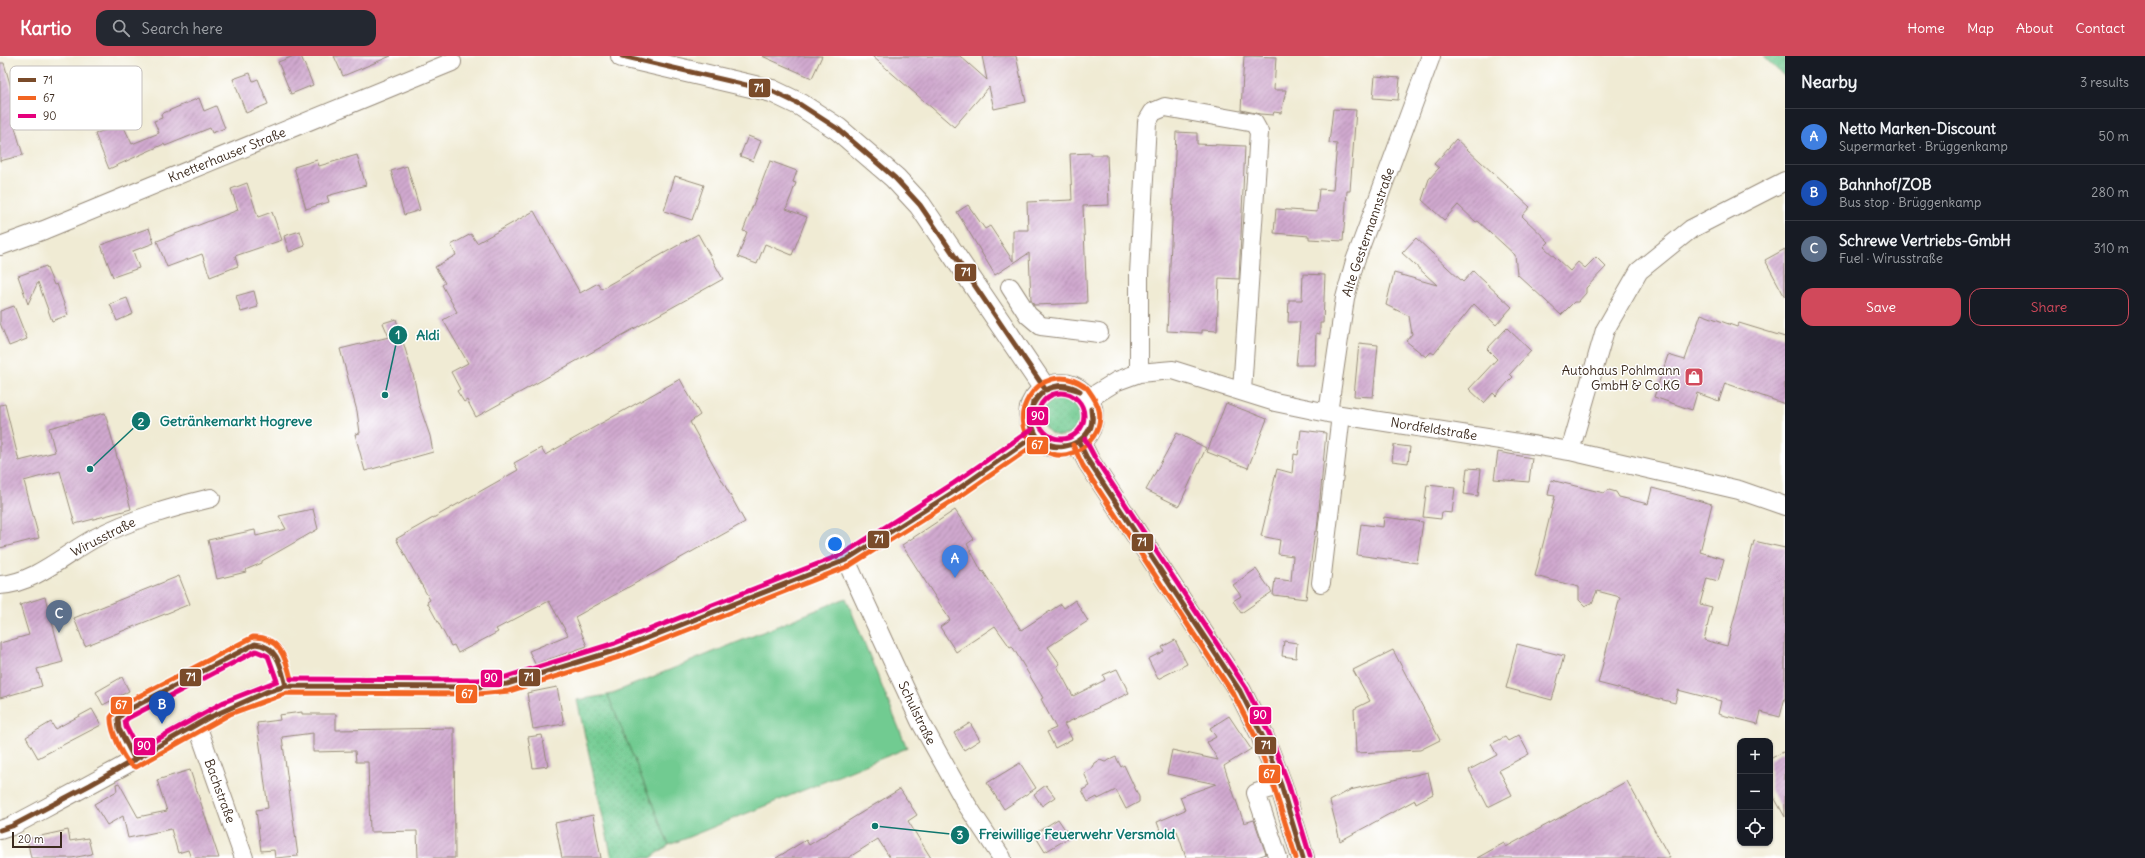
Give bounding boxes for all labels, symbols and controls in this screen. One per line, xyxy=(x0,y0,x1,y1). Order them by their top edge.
search box xyxy=(96,10,376,46)
text: Kartio xyxy=(20,16,72,40)
icon: search xyxy=(110,17,132,39)
text: Search here xyxy=(142,19,223,38)
text: Home xyxy=(1907,19,1945,37)
text: Map xyxy=(1967,19,1994,37)
text: About xyxy=(2016,19,2054,37)
text: Contact xyxy=(2076,19,2125,37)
legend xyxy=(10,66,142,130)
text: Nearby xyxy=(1801,71,1857,93)
text: 71 xyxy=(43,73,53,87)
text: 3 results xyxy=(2080,74,2129,91)
line badge: 71 xyxy=(748,78,771,98)
text: 71 xyxy=(754,81,764,95)
text: 67 xyxy=(43,91,55,105)
text: 90 xyxy=(43,109,57,123)
text: Netto Marken-Discount xyxy=(1839,119,1996,138)
street label: Knetterhauser Straße xyxy=(166,124,288,186)
text: A xyxy=(1810,128,1818,145)
text: 50 m xyxy=(2098,128,2129,145)
text: Supermarket · Brüggenkamp xyxy=(1839,138,2008,155)
street label: Alte Gestermannstraße xyxy=(1338,165,1398,299)
text: Bahnhof/ZOB xyxy=(1839,175,1932,194)
text: B xyxy=(1810,184,1818,201)
text: 280 m xyxy=(2091,184,2129,201)
text: Bus stop · Brüggenkamp xyxy=(1839,194,1981,211)
text: Schrewe Vertriebs-GmbH xyxy=(1839,231,2011,250)
text: C xyxy=(1810,240,1818,257)
text: 310 m xyxy=(2094,240,2129,257)
text: Fuel · Wirusstraße xyxy=(1839,250,1943,267)
line badge: 71 xyxy=(954,263,977,282)
text: 71 xyxy=(961,265,971,279)
button: Save xyxy=(1801,288,1961,326)
button: Share xyxy=(1969,288,2129,326)
callout: Aldi xyxy=(388,322,447,348)
text: Aldi xyxy=(416,326,440,344)
text: 1 xyxy=(396,327,400,342)
place label: Autohaus Pohlmann GmbH & Co.KG xyxy=(1562,362,1680,394)
shop icon: Autohaus Pohlmann GmbH & Co.KG xyxy=(1683,366,1705,388)
line badge: 90 xyxy=(1026,406,1049,426)
callout: Getränkemarkt Hogreve xyxy=(131,408,320,434)
text: 90 xyxy=(1031,409,1045,423)
text: Getränkemarkt Hogreve xyxy=(160,412,313,430)
text: 2 xyxy=(138,414,145,429)
street label: Nordfeldstraße xyxy=(1389,414,1479,444)
line badge: 67 xyxy=(1026,436,1049,455)
text: 67 xyxy=(1031,438,1043,452)
street label: Wirusstraße xyxy=(68,513,138,561)
line badge: 71 xyxy=(867,530,890,549)
text: 71 xyxy=(874,532,884,546)
line badge: 71 xyxy=(1131,533,1154,552)
your location xyxy=(825,534,845,554)
text: 71 xyxy=(1137,535,1147,549)
pin: A xyxy=(942,545,968,578)
pin: C xyxy=(46,600,72,633)
line badge: 71 xyxy=(179,668,202,687)
line badge: 71 xyxy=(518,668,541,687)
line badge: 90 xyxy=(480,669,503,688)
text: 71 xyxy=(186,670,196,684)
text: 71 xyxy=(524,670,534,684)
text: 90 xyxy=(484,671,498,685)
street label: Schulstraße xyxy=(894,678,940,748)
line badge: 67 xyxy=(455,684,478,704)
text: 67 xyxy=(461,687,473,701)
pin: B xyxy=(149,691,175,724)
line badge: 67 xyxy=(110,696,133,715)
text: 67 xyxy=(115,698,127,712)
line badge: 90 xyxy=(1249,706,1272,725)
text: 90 xyxy=(1253,708,1267,722)
line badge: 71 xyxy=(1254,736,1277,755)
line badge: 90 xyxy=(133,737,156,756)
text: 71 xyxy=(1261,738,1271,752)
map controls xyxy=(1737,738,1773,846)
button: + xyxy=(1737,738,1773,774)
text: 90 xyxy=(137,739,151,753)
street label: Bachstraße xyxy=(201,757,239,825)
line badge: 67 xyxy=(1258,764,1281,784)
text: 67 xyxy=(1263,767,1275,781)
button: − xyxy=(1737,774,1773,810)
button: locate xyxy=(1737,810,1773,846)
callout: Freiwillige Feuerwehr Versmold xyxy=(950,822,1183,848)
text: Freiwillige Feuerwehr Versmold xyxy=(979,825,1176,843)
text: 3 xyxy=(957,827,964,842)
scale bar xyxy=(12,830,62,849)
text: 20 m xyxy=(18,832,44,846)

